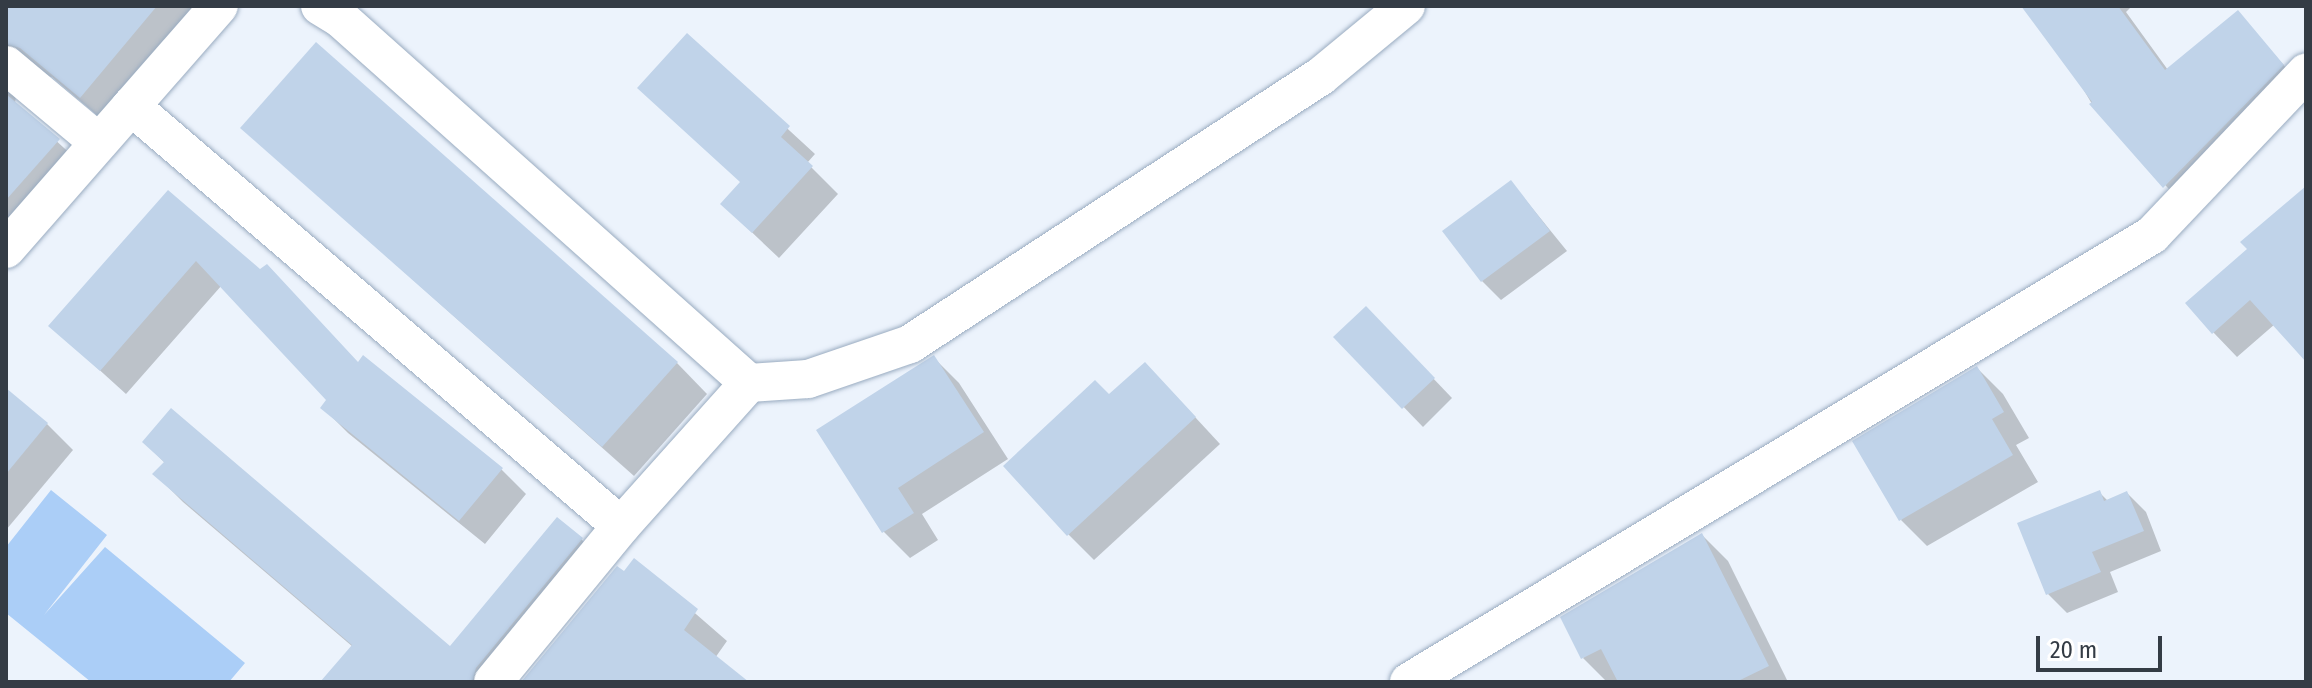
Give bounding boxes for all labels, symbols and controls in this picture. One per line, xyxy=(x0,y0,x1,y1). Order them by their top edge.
scale bar xyxy=(2040,620,2166,670)
text: 20 m xyxy=(2050,636,2097,664)

